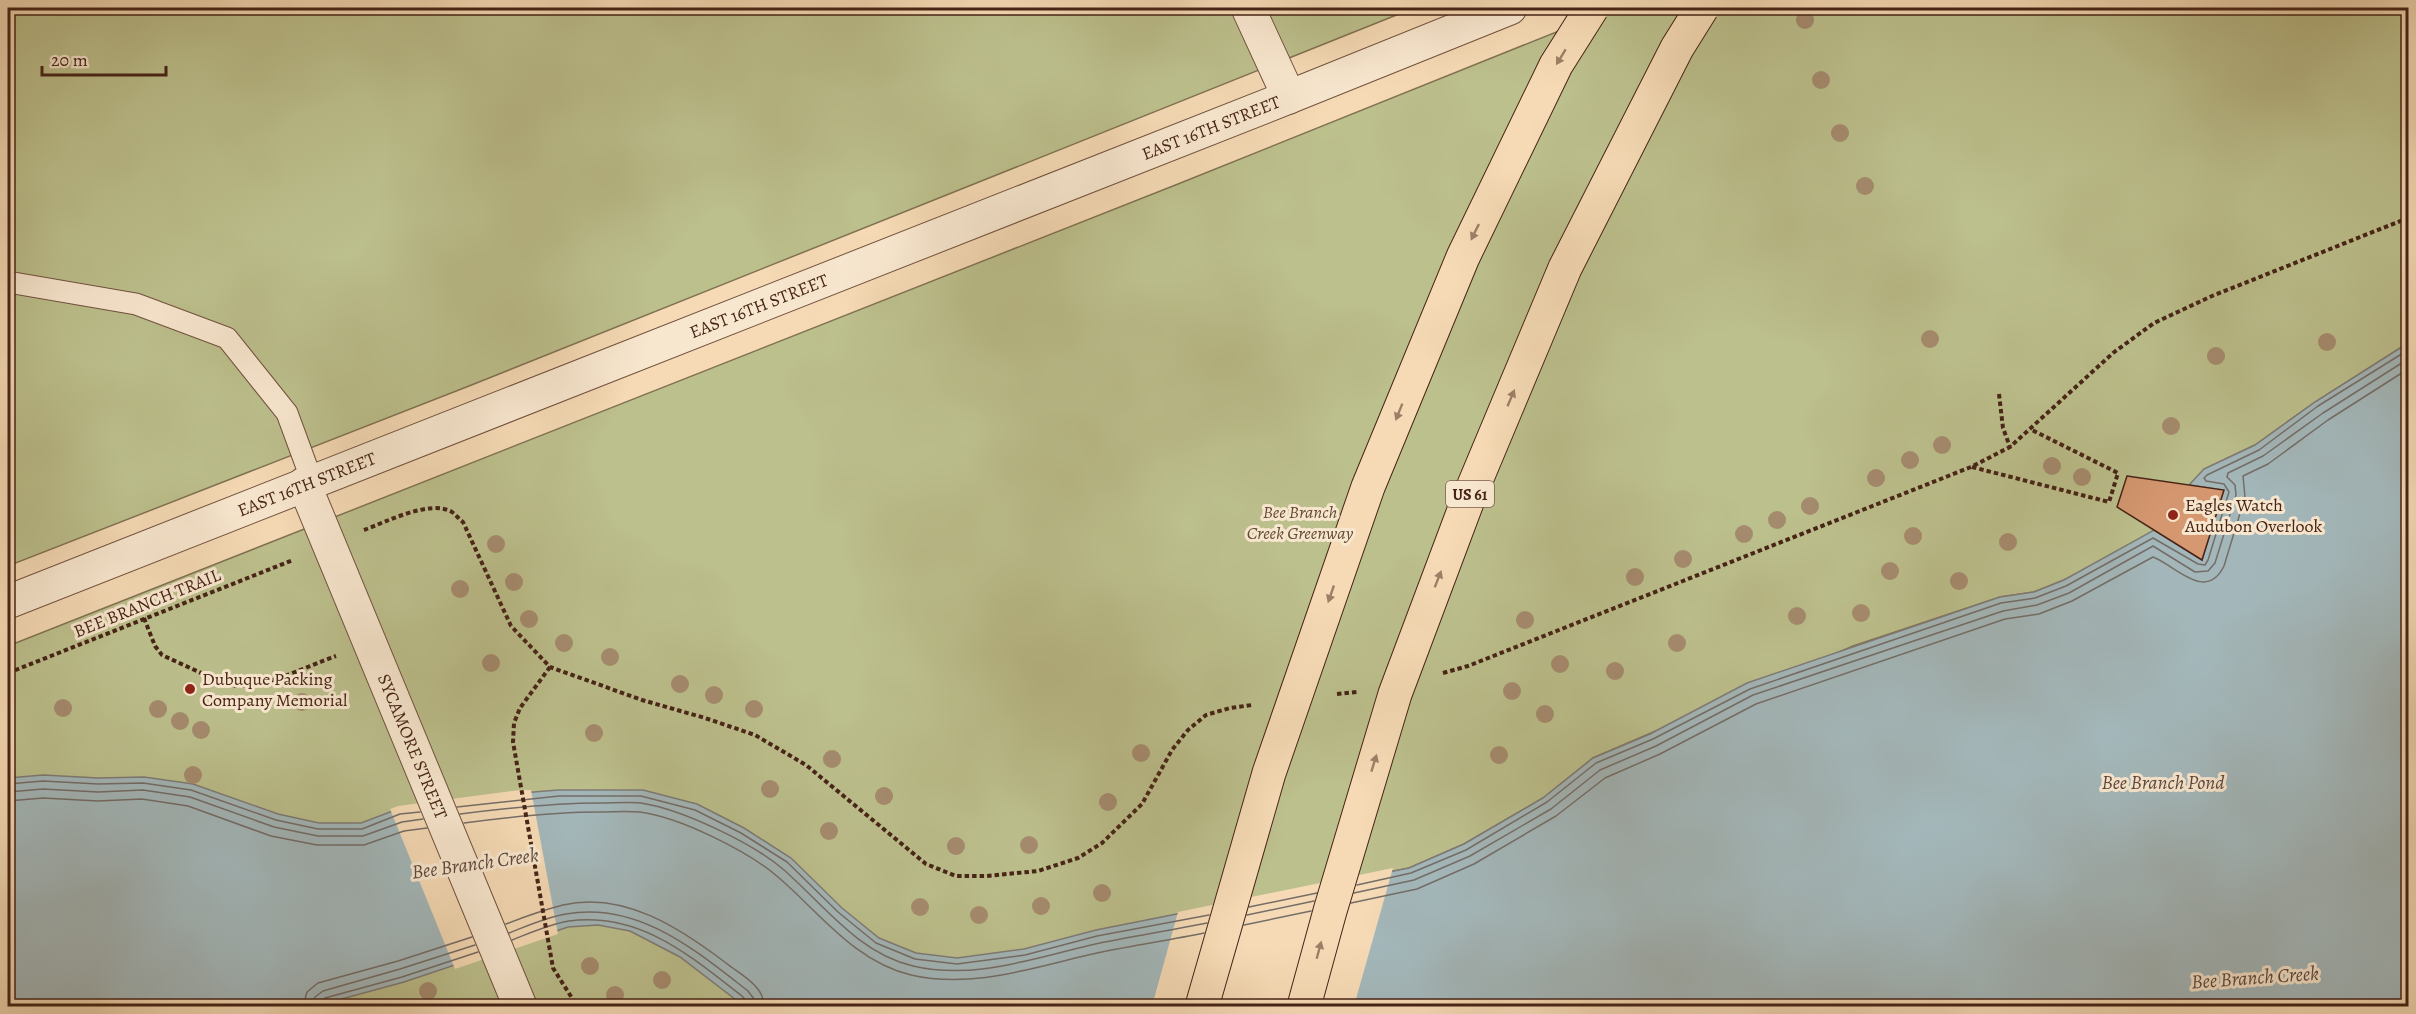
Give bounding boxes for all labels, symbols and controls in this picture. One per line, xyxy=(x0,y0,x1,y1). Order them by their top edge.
scale bar xyxy=(42,39,166,77)
text: 20 m xyxy=(51,48,88,72)
one-way arrow xyxy=(1556,49,1566,66)
street label: EAST 16TH STREET xyxy=(1138,90,1284,166)
one-way arrow xyxy=(1471,224,1480,241)
street label: EAST 16TH STREET xyxy=(686,268,832,344)
one-way arrow xyxy=(1507,389,1516,407)
one-way arrow xyxy=(1394,403,1403,421)
street label: EAST 16TH STREET xyxy=(234,446,380,522)
road number: US 61 xyxy=(1446,481,1494,507)
place label: Eagles Watch Audubon Overlook xyxy=(2184,493,2322,538)
park label: Bee Branch Creek Greenway xyxy=(1247,500,1353,545)
marker: Eagles Watch Audubon Overlook xyxy=(2166,508,2180,522)
street label: BEE BRANCH TRAIL xyxy=(70,562,225,643)
one-way arrow xyxy=(1434,570,1444,588)
one-way arrow xyxy=(1326,586,1336,604)
place label: Dubuque Packing Company Memorial xyxy=(202,667,348,712)
street label: SYCAMORE STREET xyxy=(372,670,453,823)
marker: Dubuque Packing Company Memorial xyxy=(183,682,197,696)
one-way arrow xyxy=(1370,754,1379,772)
water label: Bee Branch Pond xyxy=(2101,769,2225,796)
water label: Bee Branch Creek xyxy=(410,841,540,886)
one-way arrow xyxy=(1315,941,1324,959)
water label: Bee Branch Creek xyxy=(2190,960,2320,995)

